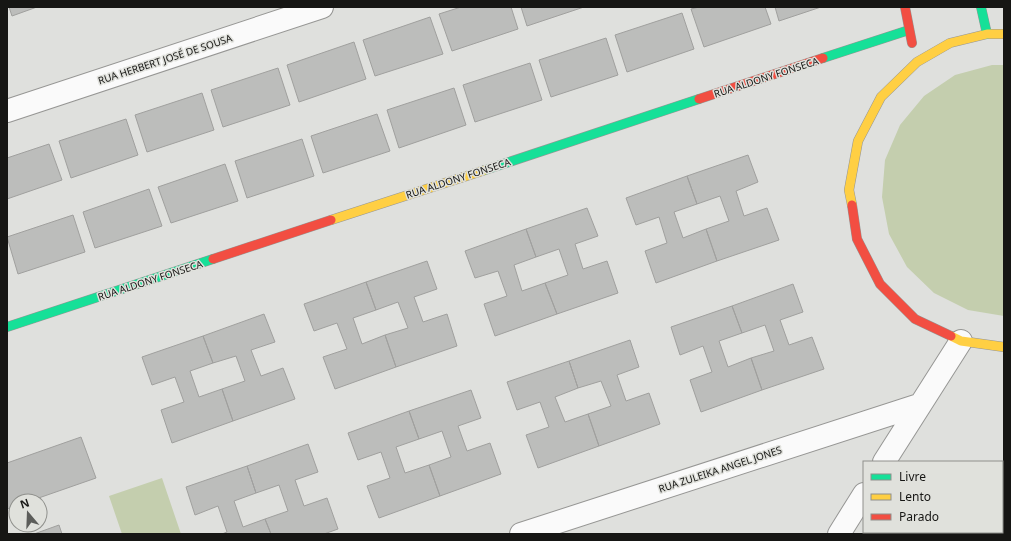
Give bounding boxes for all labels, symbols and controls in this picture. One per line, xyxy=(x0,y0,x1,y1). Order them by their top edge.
street label: RUA HERBERT JOSÉ DE SOUSA xyxy=(96,30,234,87)
street label: RUA ALDONY FONSECA xyxy=(712,53,821,101)
street label: RUA ALDONY FONSECA xyxy=(404,154,513,202)
street label: RUA ALDONY FONSECA xyxy=(96,256,205,304)
street label: RUA ZULEIKA ANGEL JONES xyxy=(657,442,784,496)
legend xyxy=(863,461,1003,533)
text: Livre xyxy=(899,468,926,485)
text: Lento xyxy=(899,488,931,505)
north arrow xyxy=(8,493,48,533)
text: N xyxy=(18,495,31,512)
text: Parado xyxy=(899,508,939,525)

